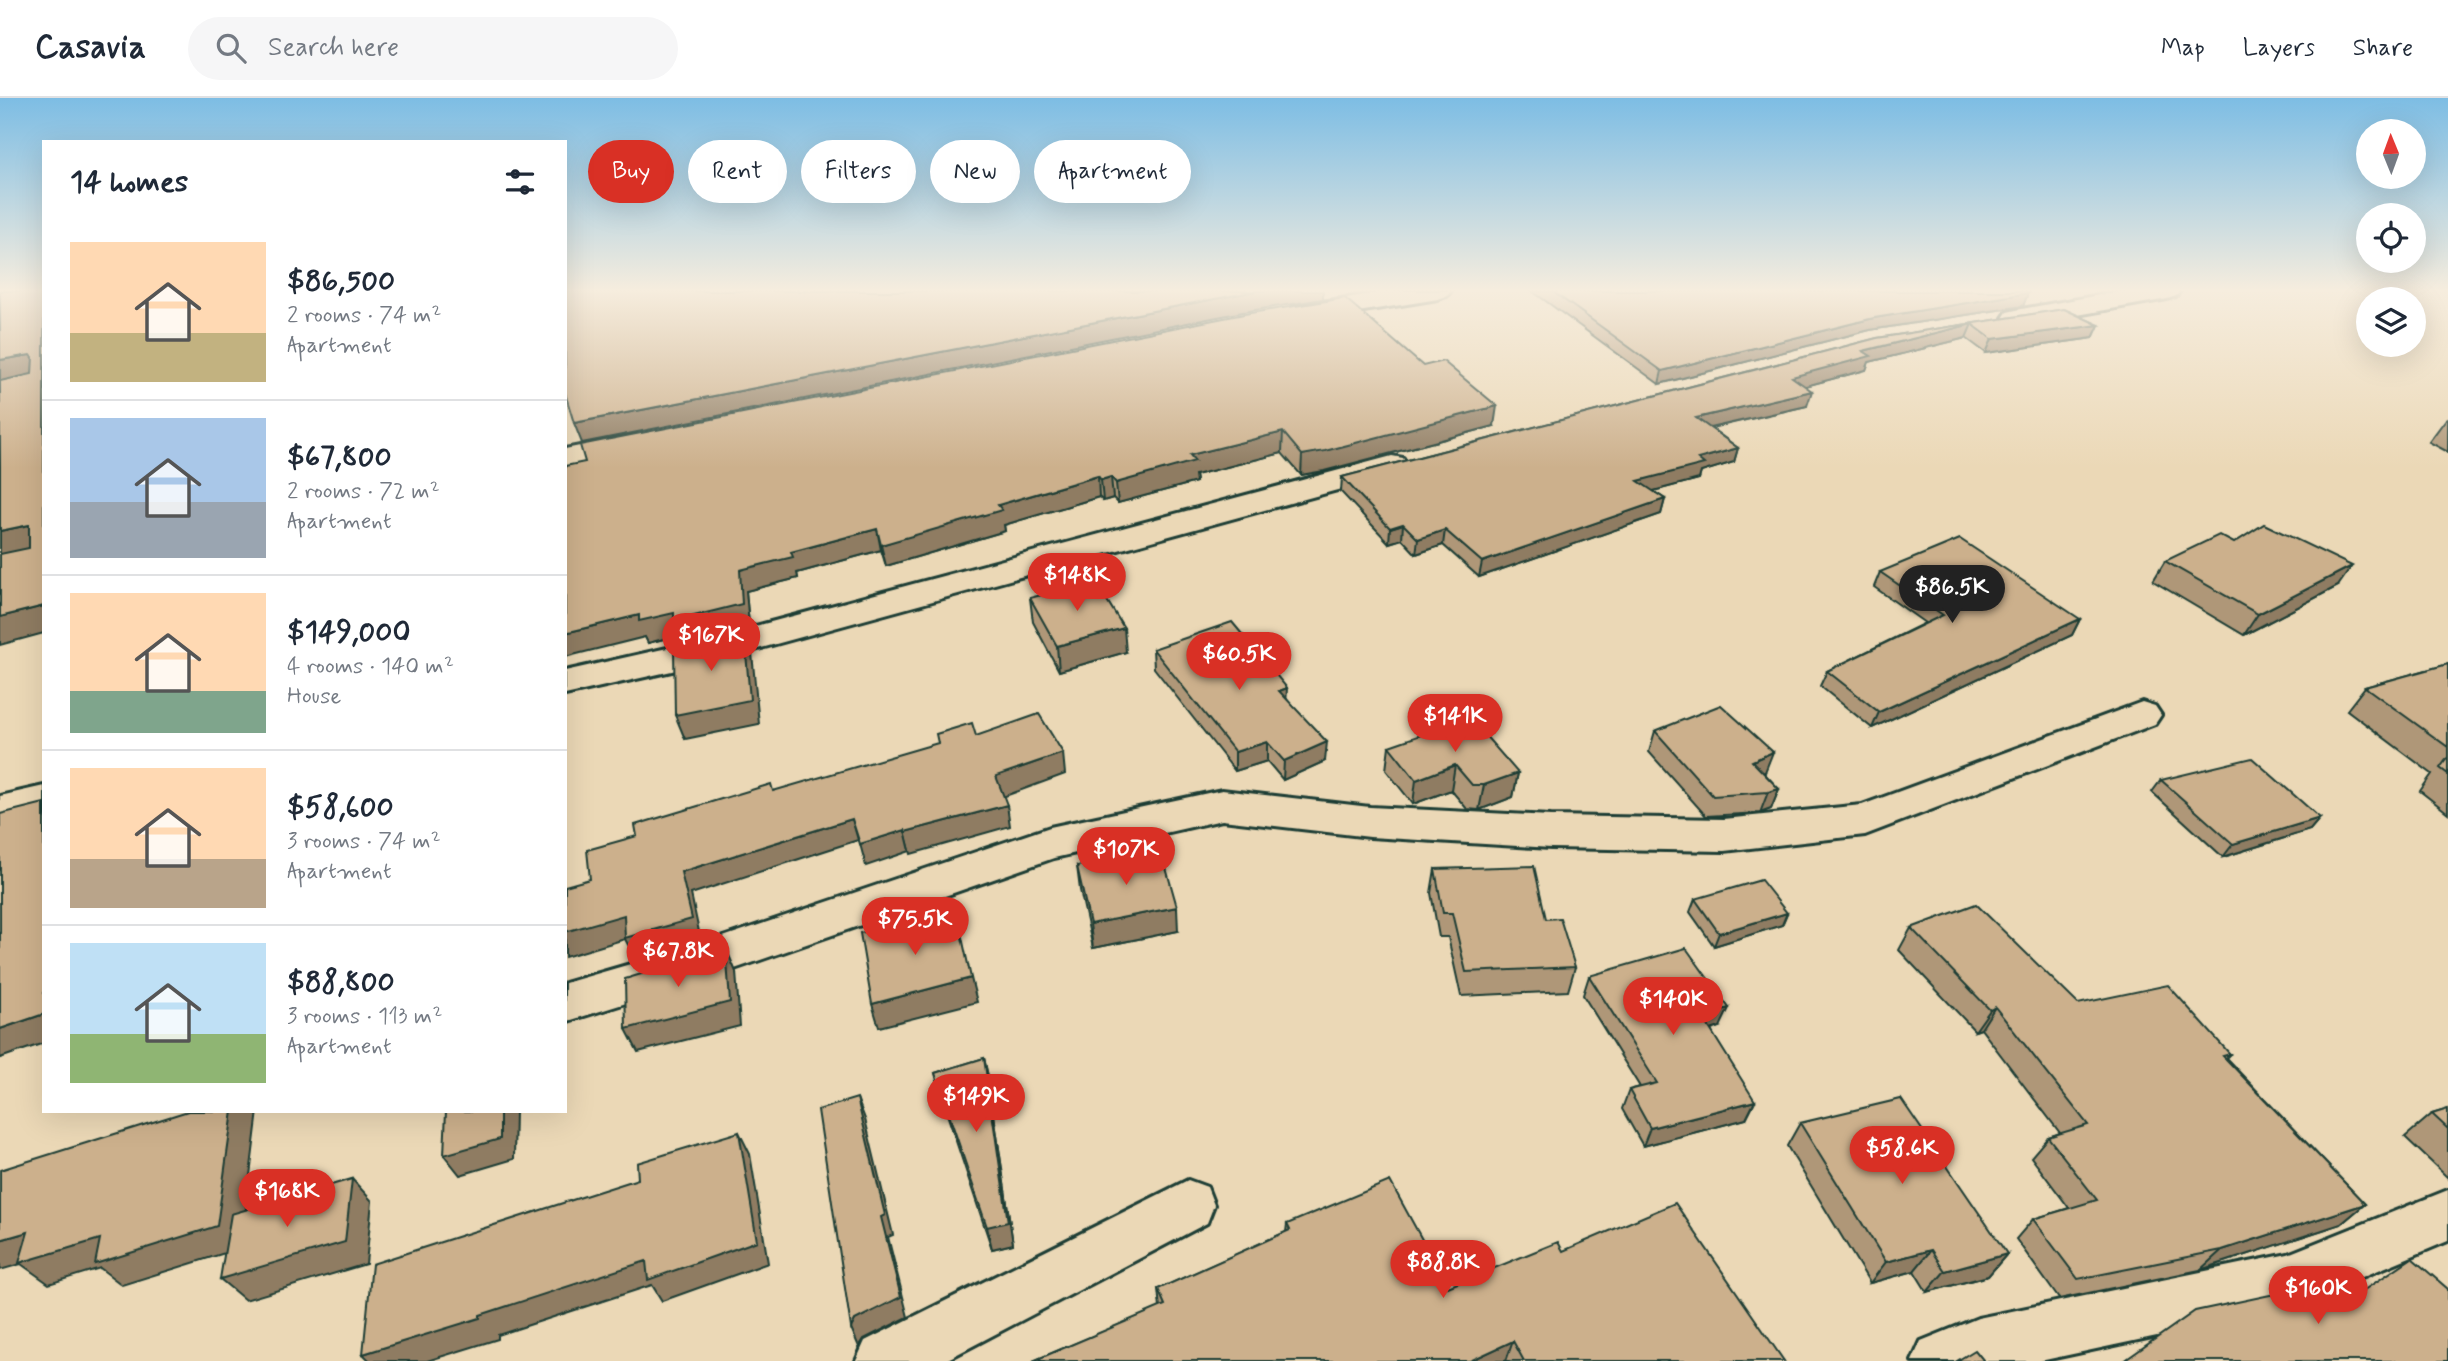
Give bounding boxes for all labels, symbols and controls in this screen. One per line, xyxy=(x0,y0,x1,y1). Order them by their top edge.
search box xyxy=(188,17,678,80)
text: Casavia xyxy=(35,26,146,70)
icon: search xyxy=(212,29,250,67)
text: Search here xyxy=(268,31,399,65)
text: Map xyxy=(2161,33,2205,64)
text: Layers xyxy=(2243,33,2315,64)
text: Share xyxy=(2353,33,2413,64)
north arrow xyxy=(2356,119,2426,189)
map controls xyxy=(2356,119,2426,357)
chip: Buy xyxy=(588,140,674,203)
chip: Rent xyxy=(688,140,787,203)
chip: Filters xyxy=(801,140,916,203)
chip: New xyxy=(930,140,1020,203)
chip: Apartment xyxy=(1034,140,1191,203)
text: 14 homes xyxy=(70,163,188,202)
icon: filters xyxy=(501,163,539,201)
button: locate xyxy=(2356,203,2426,273)
text: $86,500 xyxy=(287,262,395,301)
icon: home xyxy=(126,270,210,354)
button: layers xyxy=(2356,287,2426,357)
text: 2 rooms · 74 m² xyxy=(287,301,442,331)
text: Apartment xyxy=(287,331,392,361)
text: $67,800 xyxy=(287,438,392,477)
icon: home xyxy=(126,446,210,530)
text: 2 rooms · 72 m² xyxy=(287,477,440,507)
text: Apartment xyxy=(287,507,392,537)
pin: $148K xyxy=(1028,554,1126,613)
text: $148K xyxy=(1044,561,1110,591)
pin: $86.5K xyxy=(1895,566,2009,625)
text: $86.5K xyxy=(1915,573,1989,603)
text: $149,000 xyxy=(287,613,411,652)
pin: $167K xyxy=(662,614,760,673)
icon: home xyxy=(126,621,210,705)
text: $167K xyxy=(678,621,744,651)
pin: $60.5K xyxy=(1182,632,1296,692)
text: $60.5K xyxy=(1202,640,1276,670)
text: 4 rooms · 140 m² xyxy=(287,652,454,682)
text: House xyxy=(287,682,341,712)
pin: $141K xyxy=(1406,694,1504,754)
text: $141K xyxy=(1424,702,1486,732)
text: $58,600 xyxy=(287,788,394,827)
icon: home xyxy=(126,796,210,880)
text: 3 rooms · 74 m² xyxy=(287,827,441,857)
pin: $107K xyxy=(1077,828,1175,887)
text: $107K xyxy=(1093,835,1159,865)
text: Apartment xyxy=(287,857,392,887)
pin: $75.5K xyxy=(858,898,972,957)
text: $75.5K xyxy=(878,905,952,935)
pin: $67.8K xyxy=(621,930,735,989)
text: $67.8K xyxy=(643,937,713,967)
text: $88,800 xyxy=(287,963,395,1002)
icon: home xyxy=(126,971,210,1055)
pin: $140K xyxy=(1624,978,1722,1037)
text: $140K xyxy=(1639,985,1707,1015)
text: 3 rooms · 113 m² xyxy=(287,1002,442,1032)
text: Apartment xyxy=(287,1032,392,1062)
pin: $149K xyxy=(927,1074,1025,1134)
text: $149K xyxy=(943,1082,1009,1112)
pin: $58.6K xyxy=(1845,1126,1959,1186)
text: $58.6K xyxy=(1866,1134,1938,1164)
pin: $168K xyxy=(238,1170,336,1229)
text: $168K xyxy=(254,1177,320,1207)
pin: $88.8K xyxy=(1386,1240,1500,1300)
text: $88.8K xyxy=(1406,1248,1480,1278)
pin: $160K xyxy=(2269,1266,2367,1326)
text: $160K xyxy=(2285,1274,2351,1304)

